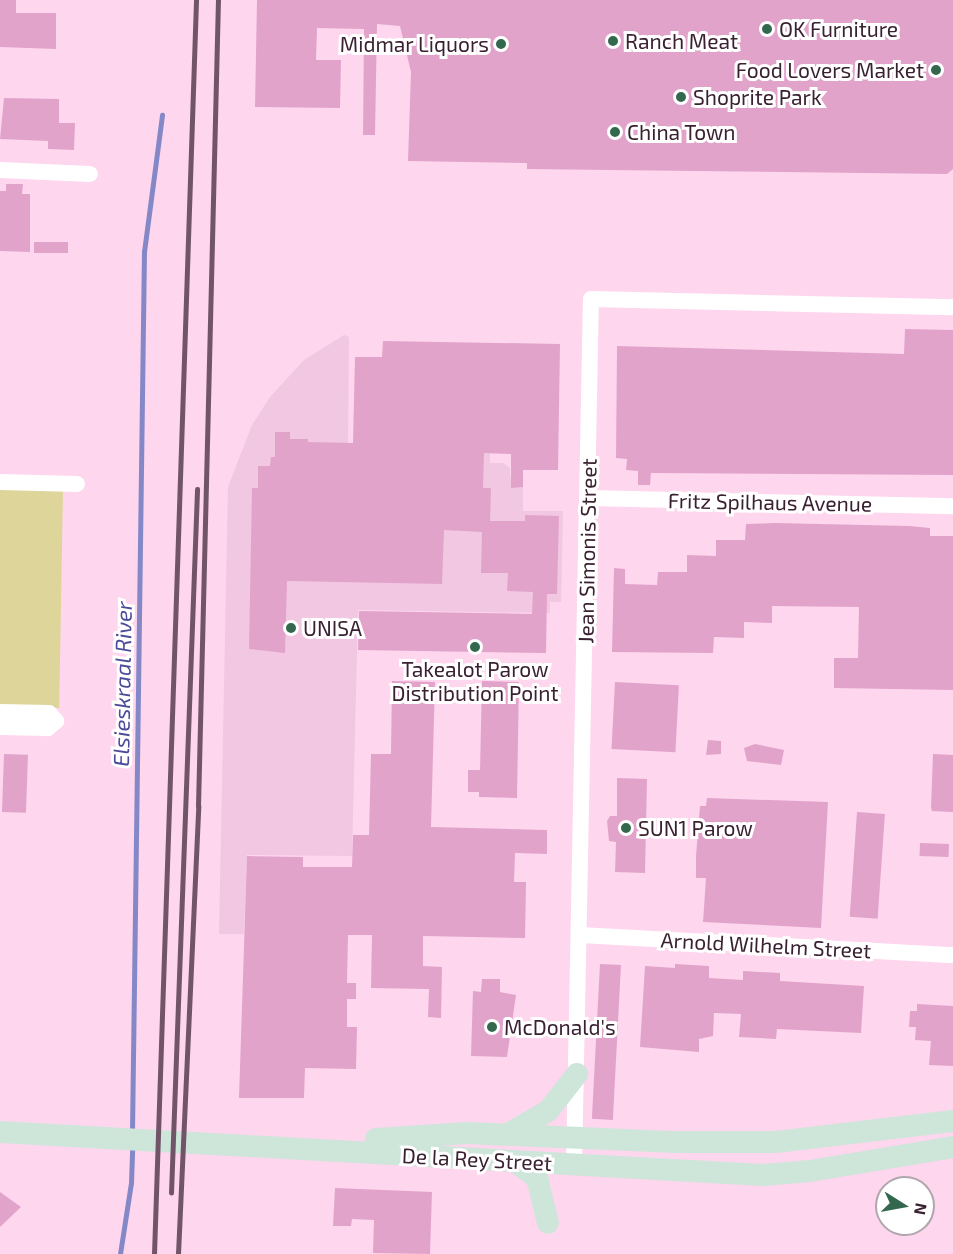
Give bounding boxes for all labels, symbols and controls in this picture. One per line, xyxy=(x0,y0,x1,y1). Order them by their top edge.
place label: OK Furniture xyxy=(779,16,898,42)
marker: OK Furniture xyxy=(760,22,774,36)
place label: Ranch Meat xyxy=(625,28,738,54)
place label: Midmar Liquors xyxy=(339,31,489,57)
marker: Ranch Meat xyxy=(606,34,620,48)
marker: Midmar Liquors xyxy=(494,37,508,51)
place label: Food Lovers Market xyxy=(736,57,924,83)
marker: Food Lovers Market xyxy=(929,63,943,77)
place label: Shoprite Park xyxy=(693,84,822,110)
marker: Shoprite Park xyxy=(674,90,688,104)
place label: China Town xyxy=(627,119,736,145)
marker: China Town xyxy=(608,125,622,139)
street label: Jean Simonis Street xyxy=(573,458,601,644)
street label: Fritz Spilhaus Avenue xyxy=(667,488,873,516)
water label: Elsieskraal River xyxy=(107,601,137,767)
place label: UNISA xyxy=(303,615,362,641)
marker: UNISA xyxy=(284,621,298,635)
marker: Takealot Parow Distribution Point xyxy=(468,640,482,654)
place label: Takealot Parow Distribution Point xyxy=(391,656,559,706)
place label: SUN1 Parow xyxy=(638,815,753,841)
marker: SUN1 Parow xyxy=(619,821,633,835)
street label: Arnold Wilhelm Street xyxy=(660,927,872,963)
place label: McDonald's xyxy=(504,1014,616,1040)
marker: McDonald's xyxy=(485,1020,499,1034)
street label: De la Rey Street xyxy=(401,1142,553,1176)
north arrow xyxy=(875,1176,935,1236)
text: N xyxy=(911,1202,932,1217)

